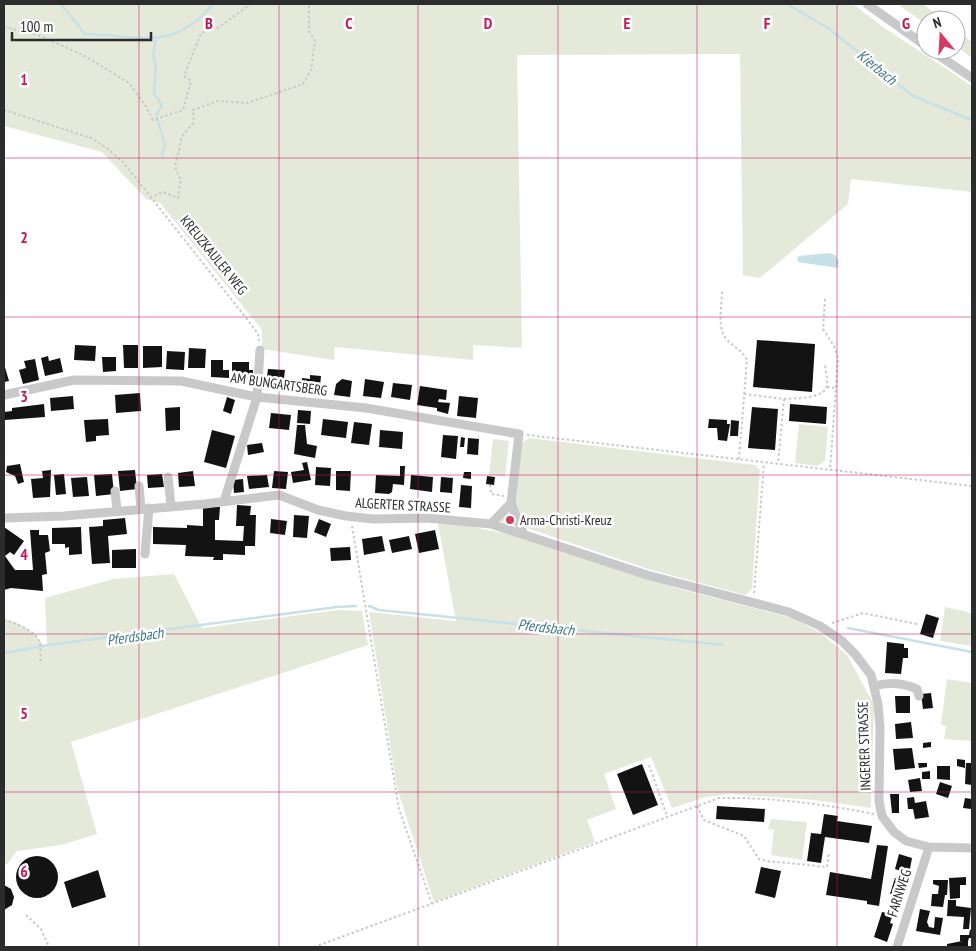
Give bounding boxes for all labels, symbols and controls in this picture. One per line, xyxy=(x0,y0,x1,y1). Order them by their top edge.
scale bar xyxy=(12,10,151,42)
north arrow xyxy=(916,10,966,60)
text: B xyxy=(205,13,213,33)
text: C xyxy=(345,13,353,33)
text: D xyxy=(484,13,493,33)
text: E xyxy=(624,13,631,33)
text: F xyxy=(764,13,771,33)
text: G xyxy=(902,13,910,33)
text: N xyxy=(931,13,943,32)
text: 100 m xyxy=(20,17,53,36)
water label: Kierbach xyxy=(853,45,902,90)
text: 1 xyxy=(20,69,28,89)
street label: KREUZKAULER WEG xyxy=(176,212,252,298)
text: 2 xyxy=(20,227,28,247)
street label: AM BUNGARTSBERG xyxy=(229,368,329,400)
text: 3 xyxy=(20,386,28,406)
street label: ALGERTER STRASSE xyxy=(355,494,451,516)
place label: Arma-Christi-Kreuz xyxy=(520,511,612,529)
marker: Arma-Christi-Kreuz xyxy=(504,514,516,526)
text: 4 xyxy=(20,544,28,564)
water label: Pferdsbach xyxy=(517,615,577,640)
water label: Pferdsbach xyxy=(106,622,166,649)
street label: INGERER STRASSE xyxy=(853,701,875,791)
text: 5 xyxy=(20,703,28,723)
text: 6 xyxy=(20,861,28,881)
street label: FARNWEG xyxy=(883,867,915,919)

